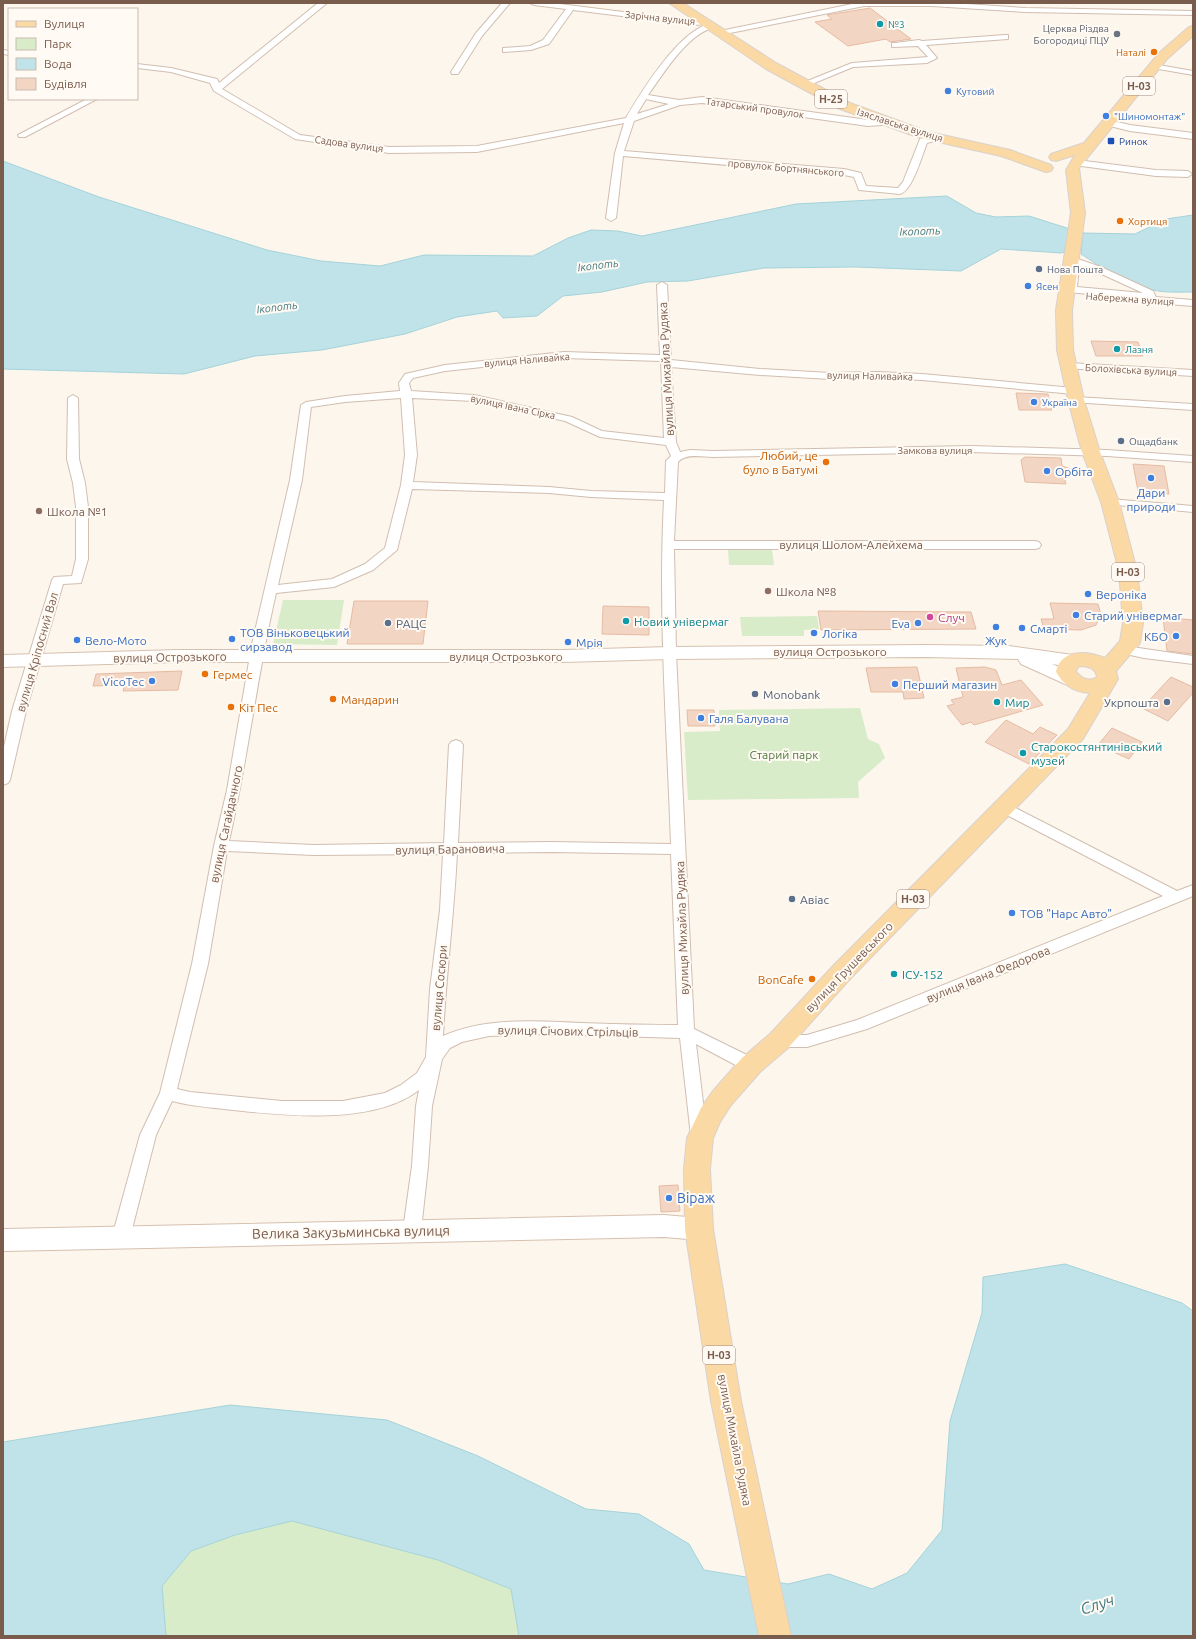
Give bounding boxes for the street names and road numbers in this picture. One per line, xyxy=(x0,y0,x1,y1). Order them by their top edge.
street label: Зарічна вулиця xyxy=(624,9,696,27)
road number: Н-03 xyxy=(1123,77,1155,95)
road number: Н-25 xyxy=(815,90,847,108)
street label: Татарський провулок xyxy=(705,96,805,120)
street label: Ізяславська вулиця xyxy=(856,106,944,144)
street label: Садова вулиця xyxy=(314,134,384,154)
street label: провулок Бортнянського xyxy=(727,157,845,179)
street label: Набережна вулиця xyxy=(1085,290,1175,308)
street label: вулиця Михайла Рудяка xyxy=(656,302,676,436)
street label: вулиця Наливайка xyxy=(484,351,570,369)
street label: Болохівська вулиця xyxy=(1085,362,1177,378)
street label: вулиця Наливайка xyxy=(827,370,913,382)
street label: вулиця Івана Сірка xyxy=(469,393,557,421)
street label: Замкова вулиця xyxy=(898,445,972,456)
street label: вулиця Шолом-Алейхема xyxy=(779,538,923,551)
road number: Н-03 xyxy=(1112,563,1144,581)
street label: вулиця Кріпосний Вал xyxy=(14,591,60,713)
street label: вулиця Острозького xyxy=(773,645,887,658)
street label: вулиця Острозького xyxy=(113,650,227,664)
street label: вулиця Острозького xyxy=(449,650,563,663)
street label: вулиця Сагайдачного xyxy=(207,764,245,884)
street label: вулиця Барановича xyxy=(395,842,505,856)
street label: вулиця Михайла Рудяка xyxy=(673,861,691,995)
road number: Н-03 xyxy=(897,890,929,908)
street label: вулиця Грушевського xyxy=(803,919,895,1015)
street label: вулиця Івана Федорова xyxy=(924,943,1052,1005)
street label: вулиця Сосюри xyxy=(429,945,449,1031)
street label: вулиця Січових Стрільців xyxy=(498,1023,638,1039)
street label: Велика Закузьминська вулиця xyxy=(252,1222,450,1242)
road number: Н-03 xyxy=(703,1346,735,1364)
street label: вулиця Михайла Рудяка xyxy=(716,1373,754,1507)

